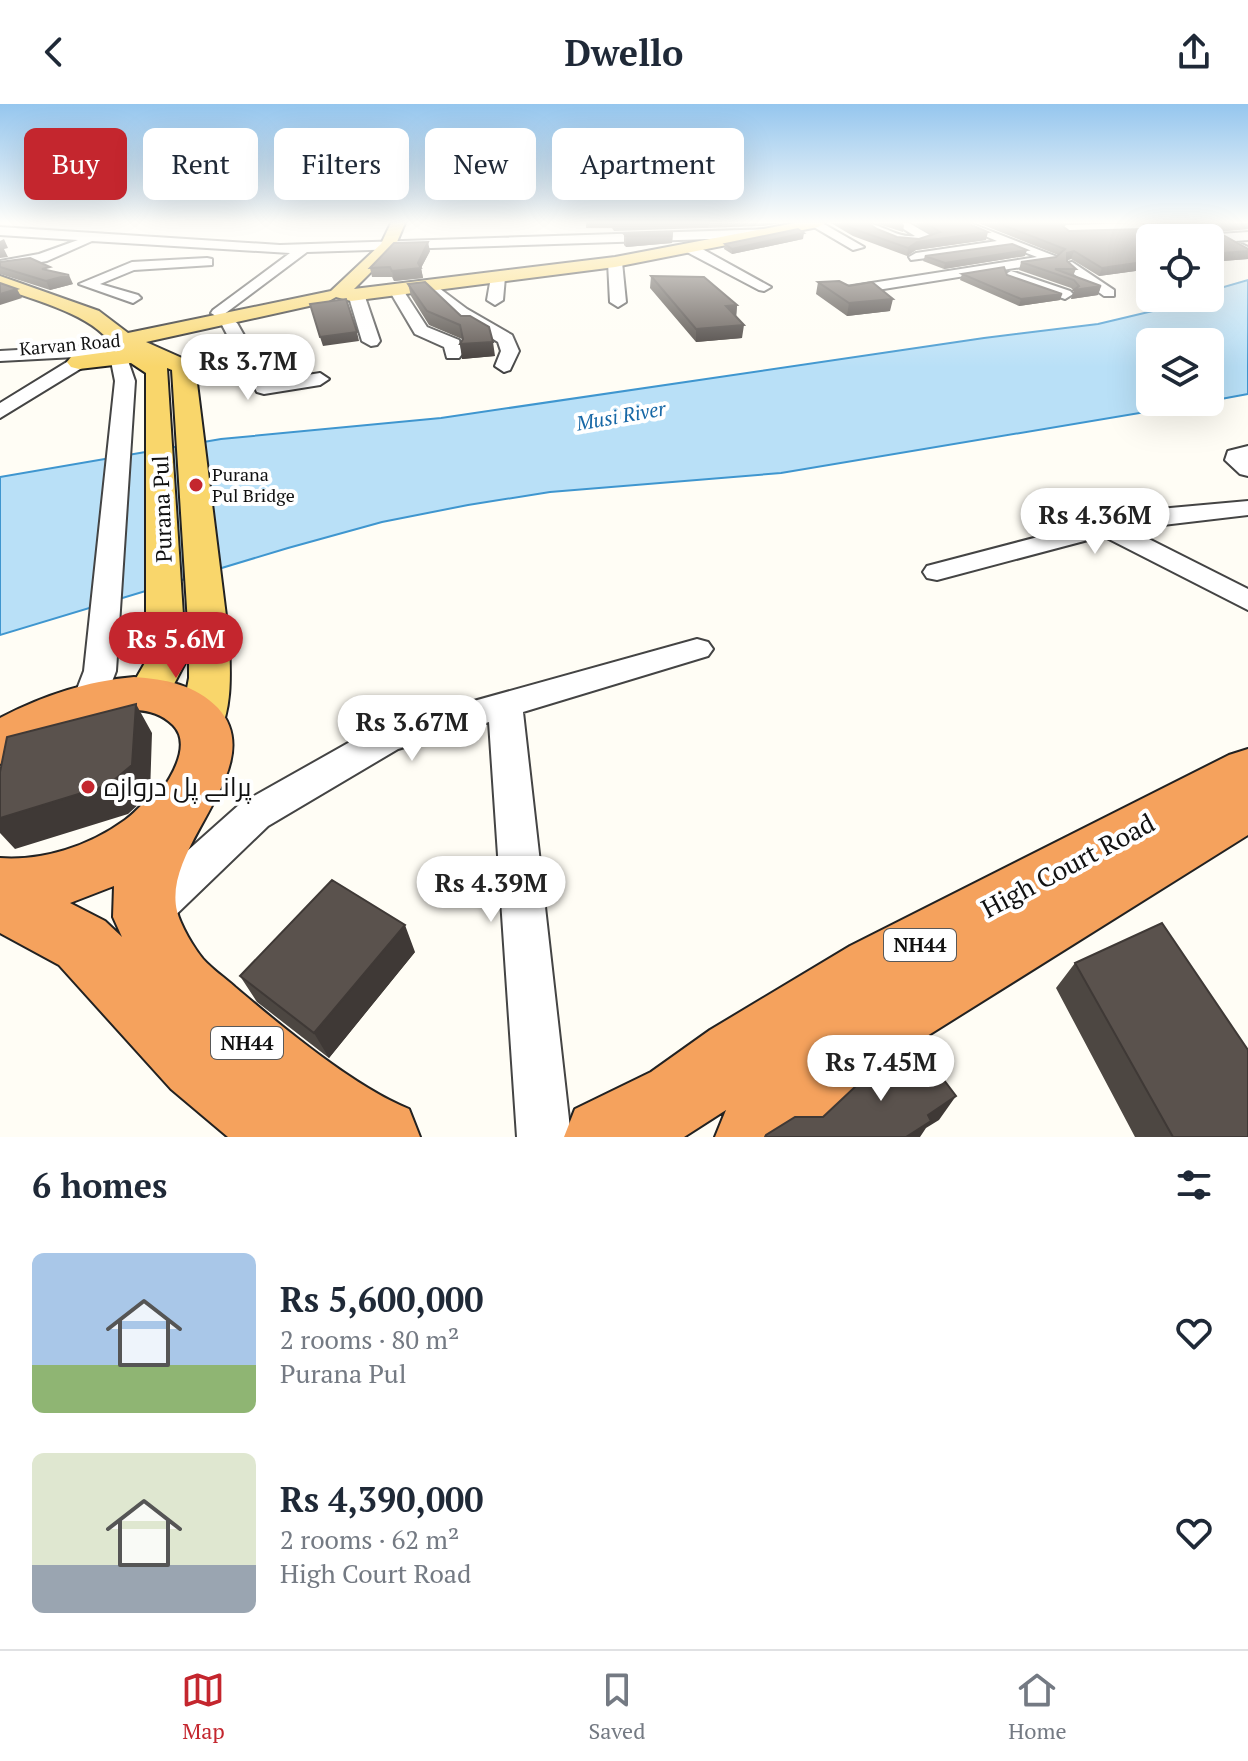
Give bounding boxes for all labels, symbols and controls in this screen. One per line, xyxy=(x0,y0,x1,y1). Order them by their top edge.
text: Dwello xyxy=(565,29,683,76)
icon: back xyxy=(32,30,76,74)
icon: share xyxy=(1172,30,1216,74)
chip: Buy xyxy=(24,128,127,200)
chip: Rent xyxy=(143,128,258,200)
chip: Filters xyxy=(274,128,409,200)
chip: New xyxy=(425,128,536,200)
chip: Apartment xyxy=(552,128,744,200)
map controls xyxy=(1136,224,1224,416)
button: locate xyxy=(1136,224,1224,312)
street label: Karvan Road xyxy=(18,328,121,360)
button: layers xyxy=(1136,328,1224,416)
pin: Rs 3.7M xyxy=(174,334,322,402)
text: Rs 3.7M xyxy=(199,343,297,377)
water label: Musi River xyxy=(573,394,669,437)
street label: Purana Pul xyxy=(145,455,178,563)
place label: Purana Pul Bridge xyxy=(212,462,295,507)
marker: Purana Pul Bridge xyxy=(187,476,205,494)
pin: Rs 4.36M xyxy=(1012,488,1178,556)
text: Rs 4.36M xyxy=(1039,497,1151,531)
pin: Rs 5.6M xyxy=(102,612,250,680)
text: Rs 5.6M xyxy=(127,621,225,655)
pin: Rs 3.67M xyxy=(329,695,495,763)
text: Rs 3.67M xyxy=(356,704,468,738)
place label: پرانے پل دروازہ xyxy=(104,769,251,804)
marker: پرانے پل دروازہ xyxy=(79,778,97,796)
street label: High Court Road xyxy=(975,805,1160,925)
pin: Rs 4.39M xyxy=(408,856,574,924)
text: Rs 4.39M xyxy=(435,865,547,899)
road number: NH44 xyxy=(884,929,956,961)
road number: NH44 xyxy=(211,1027,283,1059)
pin: Rs 7.45M xyxy=(798,1035,964,1103)
text: Rs 7.45M xyxy=(825,1044,937,1078)
text: 6 homes xyxy=(32,1163,167,1208)
icon: filters xyxy=(1172,1163,1216,1207)
text: Rs 5,600,000 xyxy=(280,1277,484,1322)
icon: home xyxy=(96,1285,192,1381)
icon: heart xyxy=(1172,1311,1216,1355)
text: 2 rooms · 80 m² xyxy=(280,1322,459,1356)
text: Purana Pul xyxy=(280,1356,407,1390)
text: Rs 4,390,000 xyxy=(280,1477,484,1522)
icon: home xyxy=(96,1485,192,1581)
icon: heart xyxy=(1172,1511,1216,1555)
text: 2 rooms · 62 m² xyxy=(280,1522,459,1556)
text: High Court Road xyxy=(280,1556,471,1590)
tab: Map xyxy=(181,1668,225,1745)
tab: Saved xyxy=(588,1668,645,1745)
tab: Home xyxy=(1008,1668,1067,1745)

